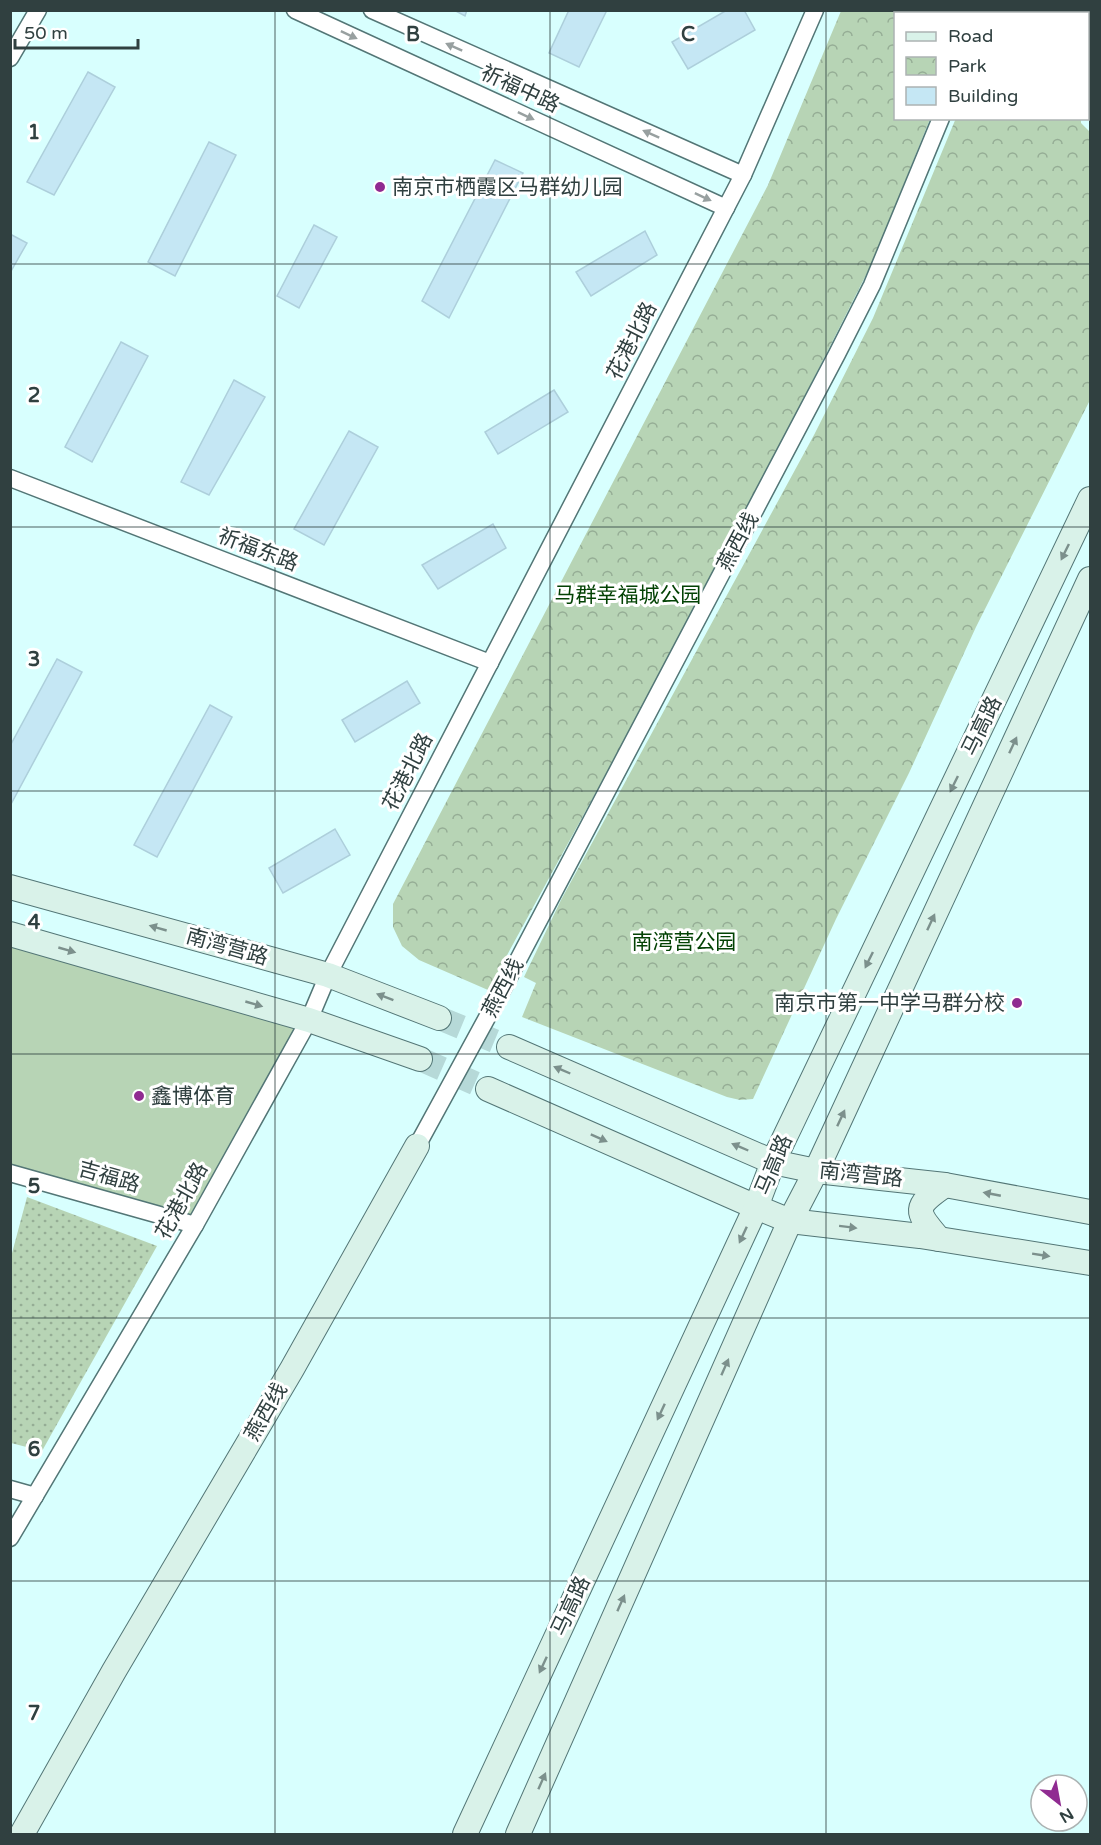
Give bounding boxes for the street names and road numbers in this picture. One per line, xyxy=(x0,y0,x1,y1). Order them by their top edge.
street label: 祈福中路 xyxy=(477,60,563,118)
street label: 花港北路 xyxy=(602,298,662,384)
street label: 燕西线 xyxy=(712,508,764,576)
street label: 祈福东路 xyxy=(214,523,302,577)
street label: 马高路 xyxy=(957,692,1007,760)
street label: 花港北路 xyxy=(378,729,438,815)
street label: 南湾营路 xyxy=(183,923,271,971)
street label: 燕西线 xyxy=(477,954,529,1022)
street label: 马高路 xyxy=(750,1131,798,1199)
street label: 吉福路 xyxy=(75,1156,143,1198)
street label: 花港北路 xyxy=(151,1158,213,1244)
street label: 南湾营路 xyxy=(818,1158,904,1192)
street label: 燕西线 xyxy=(239,1378,293,1446)
street label: 马高路 xyxy=(546,1572,596,1640)

